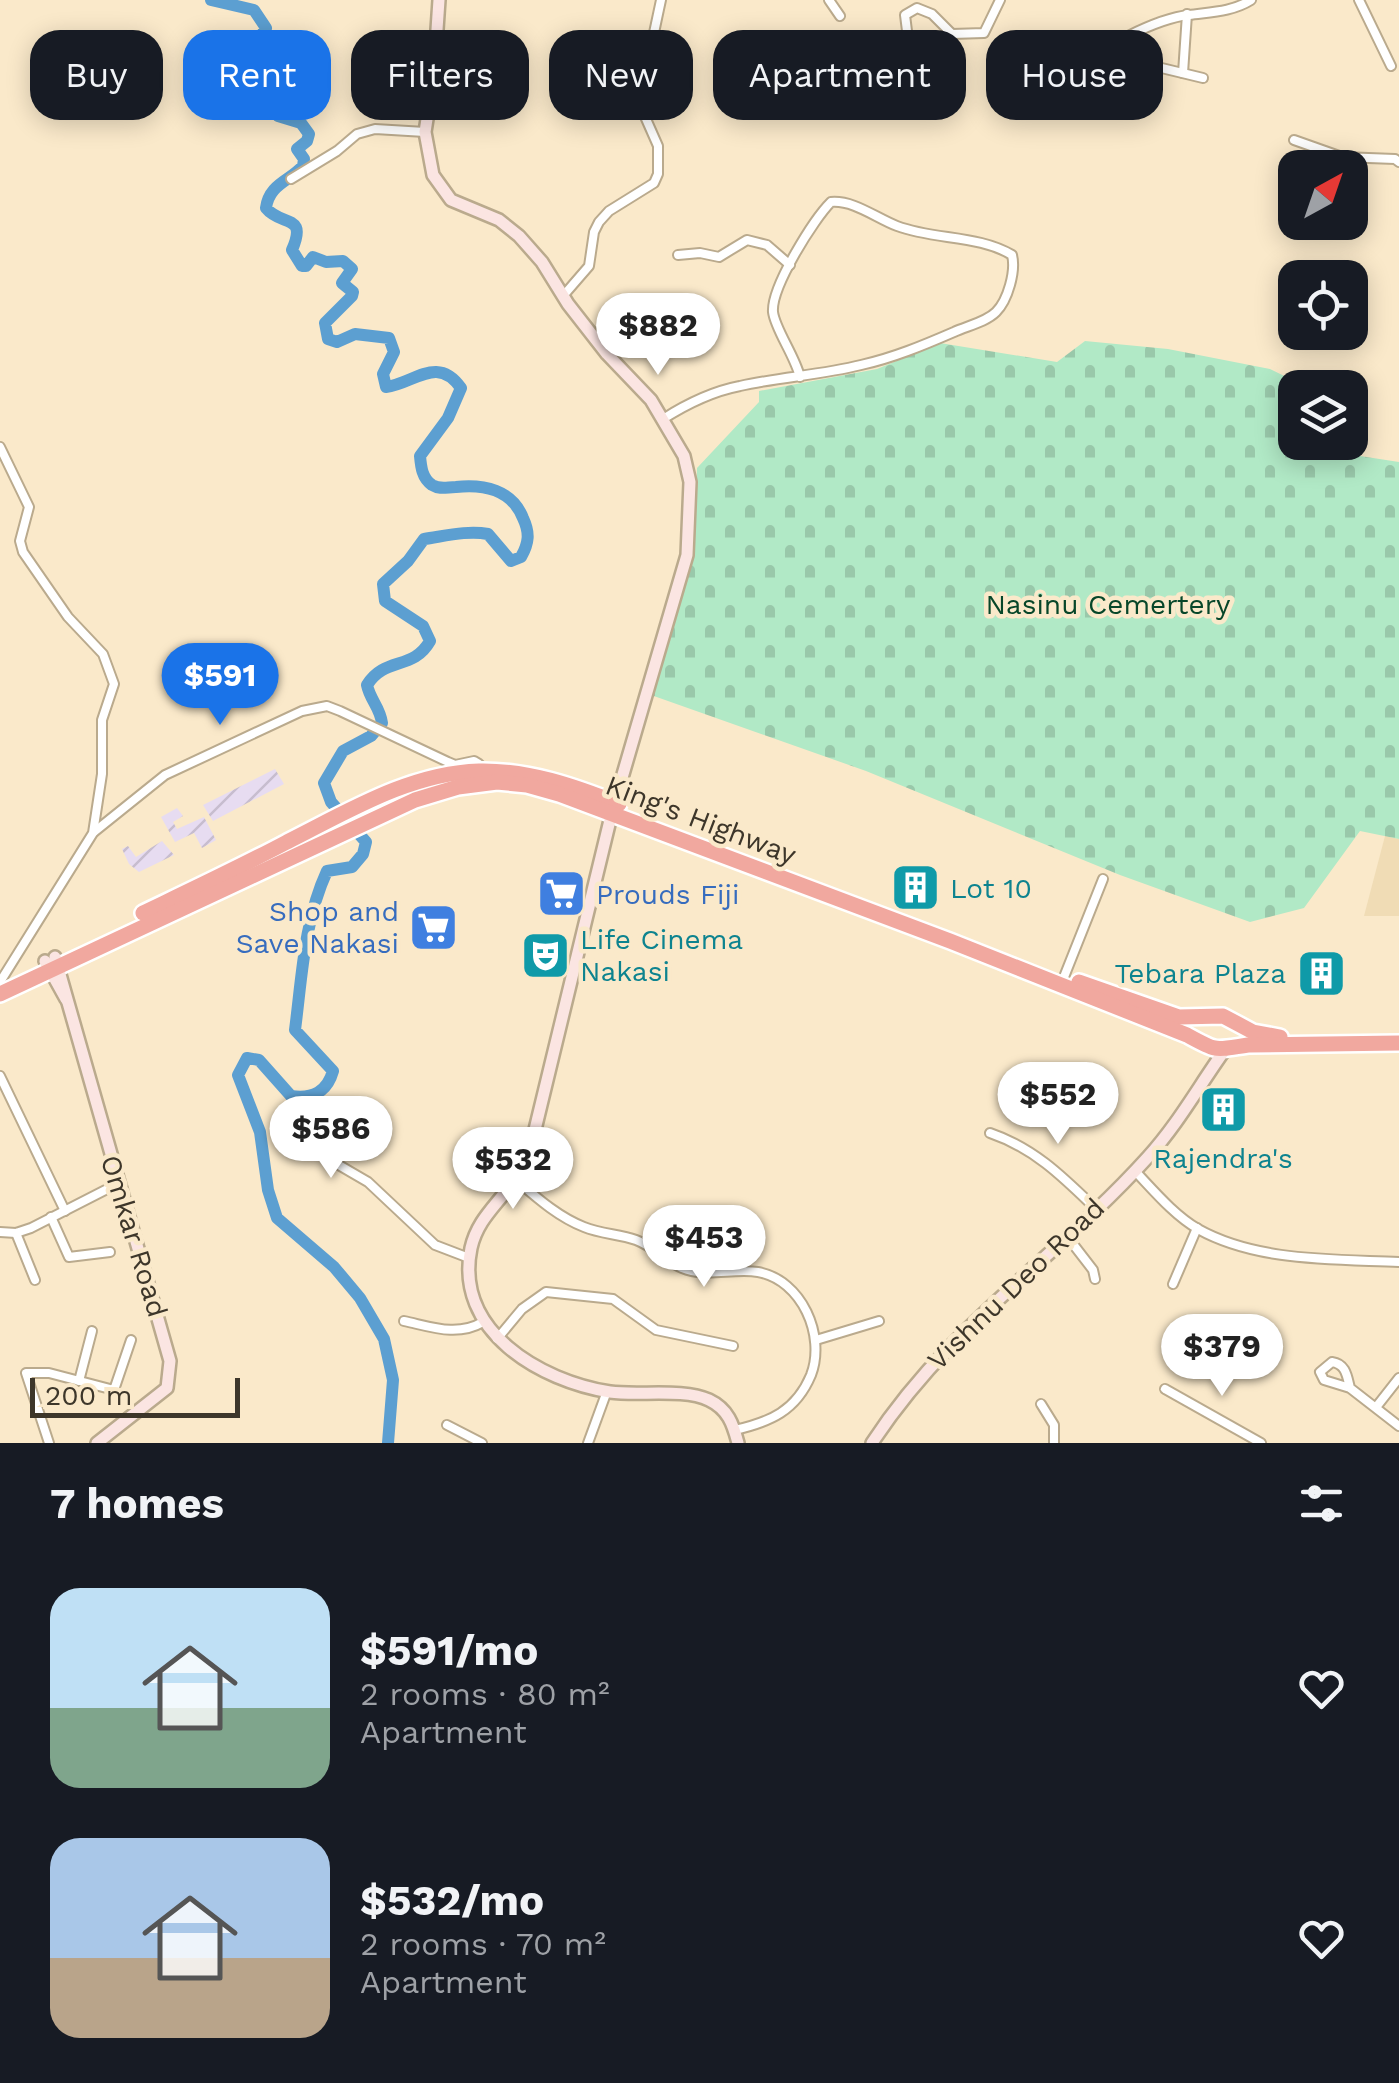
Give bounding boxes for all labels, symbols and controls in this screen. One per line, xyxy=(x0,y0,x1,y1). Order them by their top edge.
chip: Buy xyxy=(30,30,163,120)
chip: Rent xyxy=(183,30,331,120)
chip: Filters xyxy=(351,30,529,120)
chip: New xyxy=(549,30,693,120)
chip: Apartment xyxy=(713,30,966,120)
chip: House xyxy=(986,30,1163,120)
north arrow xyxy=(1278,150,1368,240)
map controls xyxy=(1278,150,1368,460)
button: locate xyxy=(1278,260,1368,350)
pin: $882 xyxy=(599,293,717,378)
text: $882 xyxy=(618,306,698,344)
button: layers xyxy=(1278,370,1368,460)
park label: Nasinu Cemertery xyxy=(985,588,1231,621)
pin: $591 xyxy=(161,643,279,728)
text: $591 xyxy=(184,656,256,694)
street label: King's Highway xyxy=(601,769,801,872)
building icon: Lot 10 xyxy=(889,862,941,914)
supermarket icon: Prouds Fiji xyxy=(535,868,587,920)
place label: Lot 10 xyxy=(950,872,1032,905)
place label: Prouds Fiji xyxy=(596,878,739,911)
place label: Shop and Save Nakasi xyxy=(236,895,399,960)
supermarket icon: Shop and Save Nakasi xyxy=(408,901,460,953)
place label: Life Cinema Nakasi xyxy=(580,923,743,988)
theatre icon: Life Cinema Nakasi xyxy=(519,929,571,981)
building icon: Tebara Plaza xyxy=(1295,947,1347,999)
place label: Tebara Plaza xyxy=(1115,957,1286,990)
pin: $552 xyxy=(999,1062,1117,1147)
text: $552 xyxy=(1020,1075,1096,1113)
building icon: Rajendra's xyxy=(1197,1084,1249,1136)
pin: $586 xyxy=(272,1096,390,1181)
text: $586 xyxy=(292,1109,370,1147)
pin: $532 xyxy=(454,1127,572,1212)
text: $532 xyxy=(474,1140,552,1178)
place label: Rajendra's xyxy=(1153,1142,1293,1175)
street label: Omkar Road xyxy=(94,1151,174,1321)
street label: Vishnu Deo Road xyxy=(921,1191,1111,1377)
pin: $453 xyxy=(645,1205,763,1290)
text: $453 xyxy=(665,1218,743,1256)
pin: $379 xyxy=(1163,1314,1281,1399)
text: $379 xyxy=(1183,1327,1261,1365)
scale bar xyxy=(30,1373,240,1418)
text: 200 m xyxy=(45,1379,132,1412)
icon: filters xyxy=(1294,1476,1349,1531)
text: 7 homes xyxy=(50,1479,224,1528)
text: $591/mo xyxy=(360,1626,538,1675)
icon: home xyxy=(130,1628,250,1748)
icon: heart xyxy=(1294,1661,1349,1716)
text: 2 rooms · 80 m² xyxy=(360,1675,610,1713)
text: Apartment xyxy=(360,1713,527,1751)
text: $532/mo xyxy=(360,1876,544,1925)
icon: home xyxy=(130,1878,250,1998)
icon: heart xyxy=(1294,1911,1349,1966)
text: 2 rooms · 70 m² xyxy=(360,1925,606,1963)
text: Apartment xyxy=(360,1963,527,2001)

